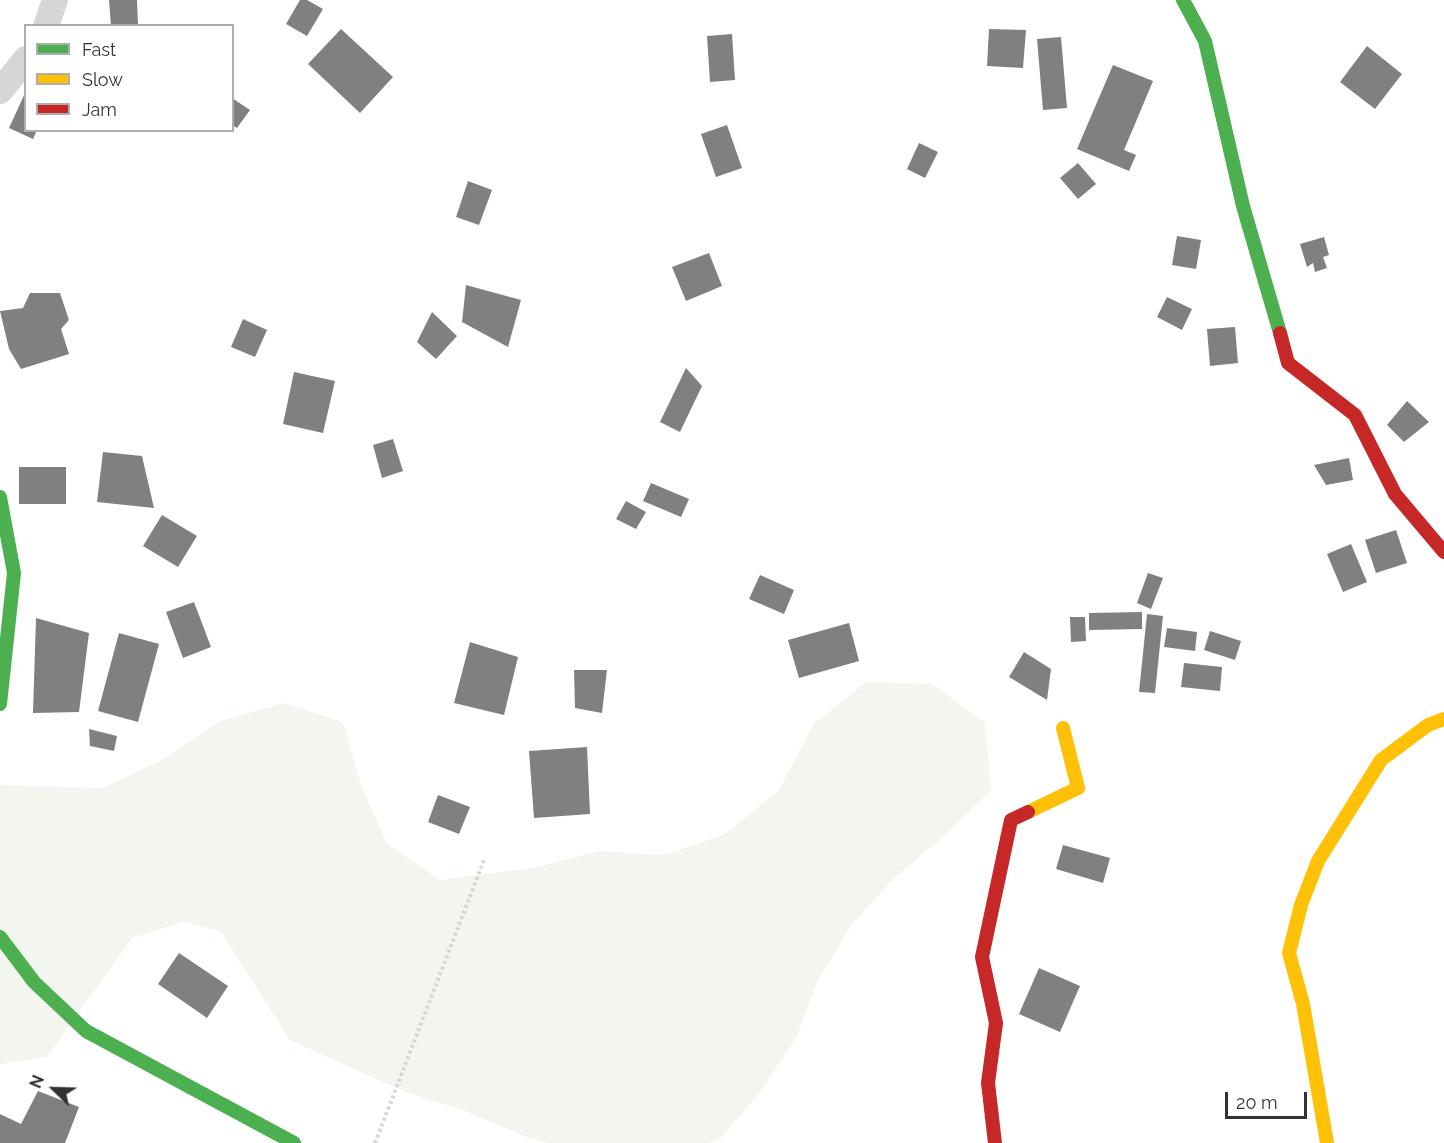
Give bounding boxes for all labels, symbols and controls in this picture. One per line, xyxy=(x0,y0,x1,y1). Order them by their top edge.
legend xyxy=(24,24,234,132)
text: Fast xyxy=(82,39,116,60)
text: Slow xyxy=(82,69,123,90)
text: Jam xyxy=(82,99,117,120)
north arrow xyxy=(24,1059,84,1119)
text: N xyxy=(26,1072,48,1091)
scale bar xyxy=(1228,1080,1310,1118)
text: 20 m xyxy=(1236,1092,1278,1113)

